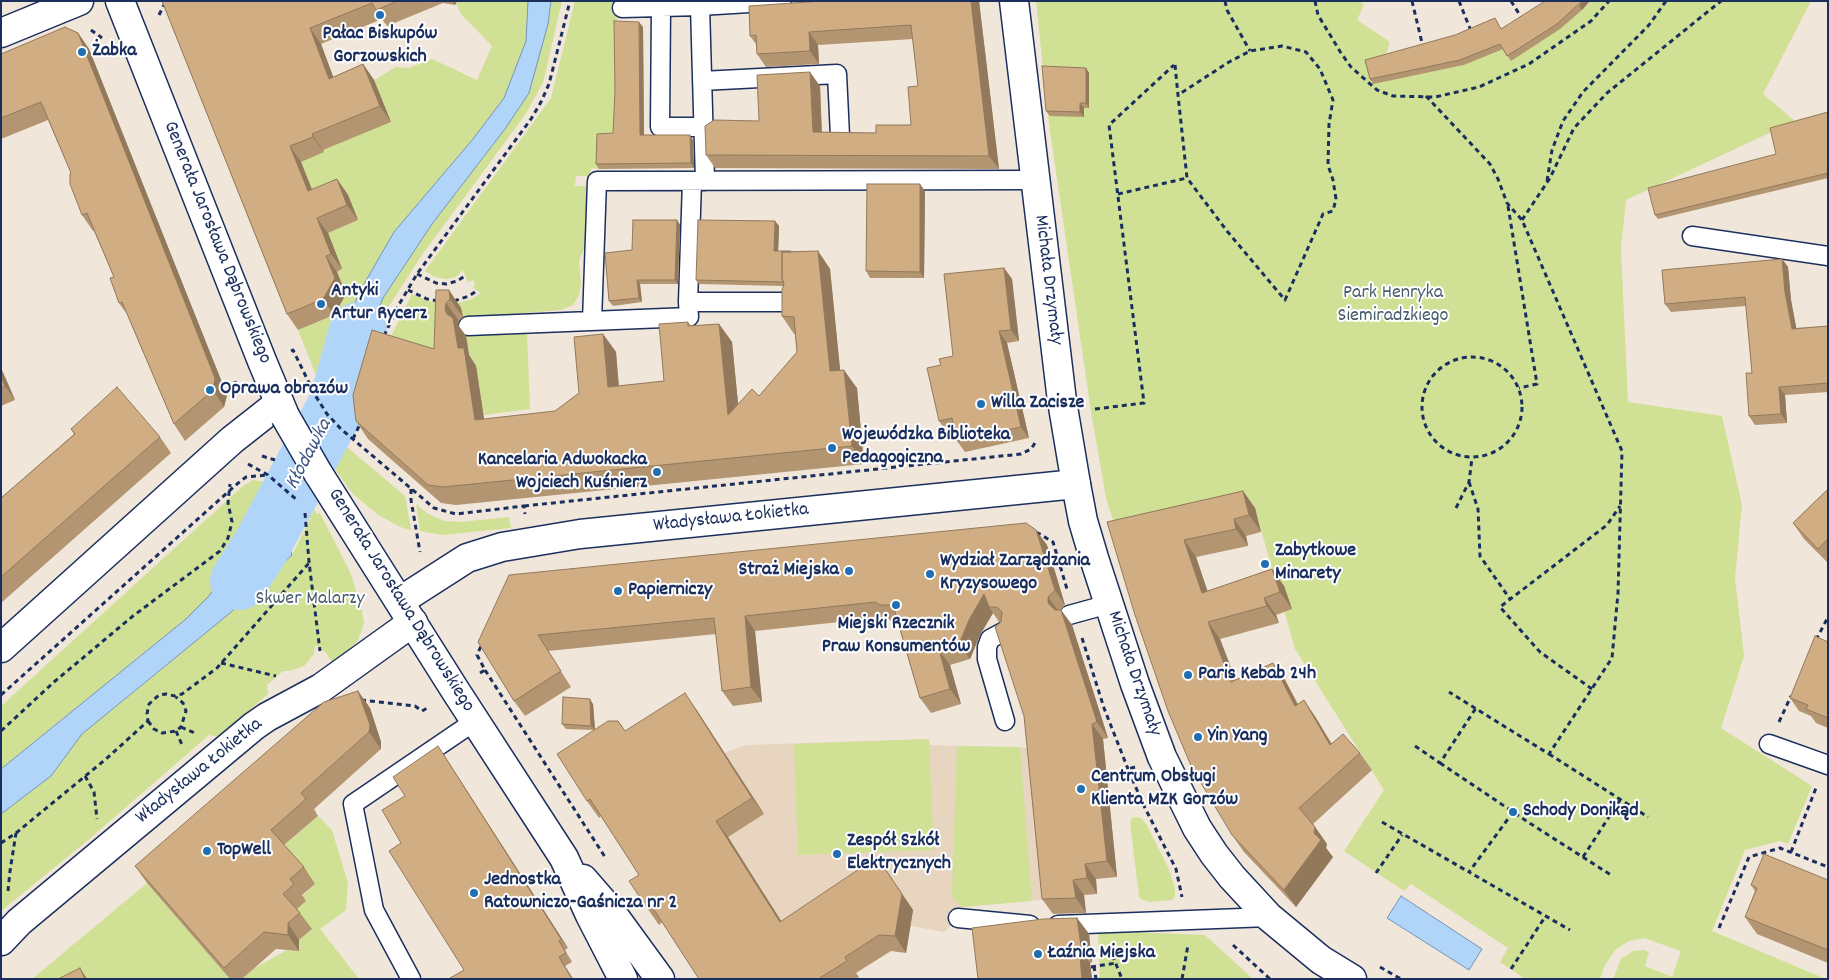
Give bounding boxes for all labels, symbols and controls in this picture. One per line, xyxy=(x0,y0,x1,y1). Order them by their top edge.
marker: Pałac Biskupów Gorzowskich xyxy=(374,9,386,21)
place label: Pałac Biskupów Gorzowskich xyxy=(323,23,437,70)
place label: Żabka xyxy=(92,40,137,64)
marker: Żabka xyxy=(76,46,88,58)
street label: Generała Jarosława Dąbrowskiego xyxy=(156,118,276,368)
street label: Michała Drzymały xyxy=(1027,214,1067,346)
place label: Antyki Artur Rycerz xyxy=(331,280,427,327)
park label: Park Henryka Siemiradzkiego xyxy=(1338,282,1448,329)
marker: Antyki Artur Rycerz xyxy=(315,298,327,310)
place label: Oprawa obrazów xyxy=(220,378,348,402)
marker: Oprawa obrazów xyxy=(204,384,216,396)
place label: Willa Zacisze xyxy=(991,392,1084,416)
marker: Willa Zacisze xyxy=(975,398,987,410)
water label: Kłodawka xyxy=(281,416,339,494)
place label: Wojewódzka Biblioteka Pedagogiczna xyxy=(842,424,1010,471)
marker: Wojewódzka Biblioteka Pedagogiczna xyxy=(826,442,838,454)
place label: Kancelaria Adwokacka Wojciech Kuśnierz xyxy=(478,449,647,496)
marker: Kancelaria Adwokacka Wojciech Kuśnierz xyxy=(651,466,663,478)
street label: Generała Jarosława Dąbrowskiego xyxy=(321,485,479,717)
street label: Władysława Łokietka xyxy=(652,499,810,539)
place label: Zabytkowe Minarety xyxy=(1275,540,1356,587)
place label: Wydział Zarządzania Kryzysowego xyxy=(940,550,1090,597)
marker: Zabytkowe Minarety xyxy=(1259,558,1271,570)
place label: Straż Miejska xyxy=(738,559,839,583)
marker: Straż Miejska xyxy=(843,565,855,577)
marker: Wydział Zarządzania Kryzysowego xyxy=(924,568,936,580)
place label: Papierniczy xyxy=(628,579,712,603)
marker: Papierniczy xyxy=(612,585,624,597)
park label: Skwer Malarzy xyxy=(255,588,365,612)
marker: Miejski Rzecznik Praw Konsumentów xyxy=(890,599,902,611)
street label: Michała Drzymały xyxy=(1100,608,1166,740)
place label: Miejski Rzecznik Praw Konsumentów xyxy=(822,613,970,660)
place label: Paris Kebab 24h xyxy=(1198,663,1316,687)
marker: Paris Kebab 24h xyxy=(1182,669,1194,681)
street label: Władysława Łokietka xyxy=(132,714,268,830)
place label: Yin Yang xyxy=(1208,725,1267,749)
marker: Yin Yang xyxy=(1192,731,1204,743)
place label: Centrum Obsługi Klienta MZK Gorzów xyxy=(1091,766,1238,813)
marker: Centrum Obsługi Klienta MZK Gorzów xyxy=(1075,783,1087,795)
place label: Schody Donikąd xyxy=(1523,800,1639,824)
marker: Schody Donikąd xyxy=(1507,806,1519,818)
place label: Zespół Szkół Elektrycznych xyxy=(847,830,951,877)
place label: TopWell xyxy=(217,839,271,863)
marker: TopWell xyxy=(201,845,213,857)
marker: Zespół Szkół Elektrycznych xyxy=(831,848,843,860)
place label: Jednostka Ratowniczo-Gaśnicza nr 2 xyxy=(484,869,677,916)
marker: Jednostka Ratowniczo-Gaśnicza nr 2 xyxy=(468,887,480,899)
place label: Łaźnia Miejska xyxy=(1048,942,1155,966)
marker: Łaźnia Miejska xyxy=(1032,948,1044,960)

